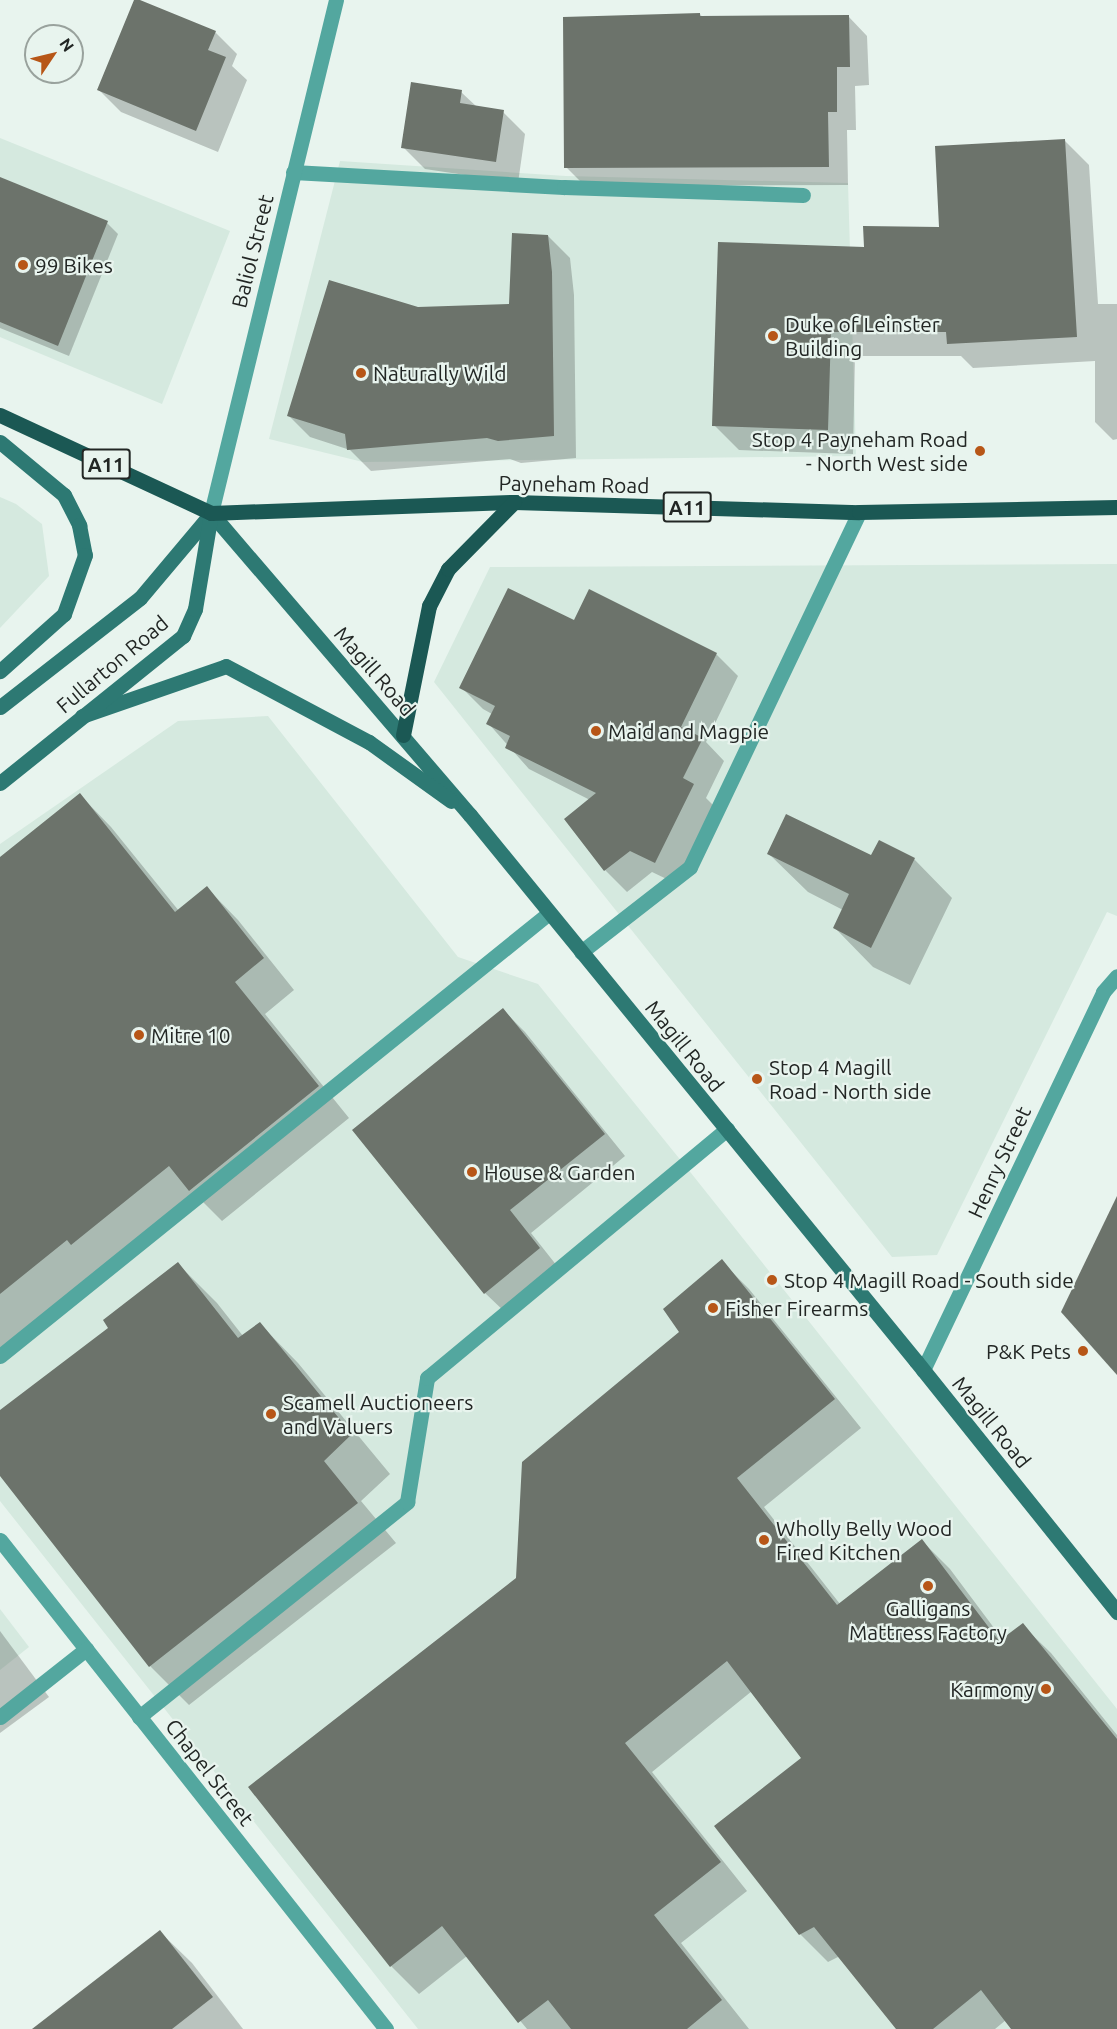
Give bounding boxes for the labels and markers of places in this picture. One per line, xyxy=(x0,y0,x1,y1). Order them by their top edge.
place label: 99 Bikes xyxy=(35,252,113,278)
marker: 99 Bikes xyxy=(16,258,30,272)
place label: Duke of Leinster Building xyxy=(785,311,940,361)
marker: Duke of Leinster Building xyxy=(766,329,780,343)
place label: Naturally Wild xyxy=(373,360,506,386)
marker: Naturally Wild xyxy=(354,366,368,380)
place label: Stop 4 Payneham Road - North West side xyxy=(752,426,968,476)
marker: Stop 4 Payneham Road - North West side xyxy=(973,444,987,458)
place label: Maid and Magpie xyxy=(608,718,769,744)
marker: Maid and Magpie xyxy=(589,724,603,738)
place label: Mitre 10 xyxy=(151,1022,231,1048)
marker: Mitre 10 xyxy=(132,1028,146,1042)
place label: Stop 4 Magill Road - North side xyxy=(769,1054,931,1104)
marker: Stop 4 Magill Road - North side xyxy=(750,1072,764,1086)
place label: House & Garden xyxy=(484,1159,635,1185)
marker: House & Garden xyxy=(465,1165,479,1179)
place label: Stop 4 Magill Road - South side xyxy=(784,1267,1074,1293)
marker: Stop 4 Magill Road - South side xyxy=(765,1273,779,1287)
place label: Fisher Firearms xyxy=(725,1295,868,1321)
marker: Fisher Firearms xyxy=(706,1301,720,1315)
place label: P&K Pets xyxy=(986,1338,1071,1364)
marker: P&K Pets xyxy=(1076,1344,1090,1358)
place label: Scamell Auctioneers and Valuers xyxy=(283,1389,473,1439)
marker: Scamell Auctioneers and Valuers xyxy=(264,1407,278,1421)
place label: Wholly Belly Wood Fired Kitchen xyxy=(776,1515,952,1565)
marker: Wholly Belly Wood Fired Kitchen xyxy=(757,1533,771,1547)
marker: Galligans Mattress Factory xyxy=(921,1579,935,1593)
place label: Galligans Mattress Factory xyxy=(849,1595,1007,1645)
place label: Karmony xyxy=(950,1676,1034,1702)
marker: Karmony xyxy=(1039,1682,1053,1696)

